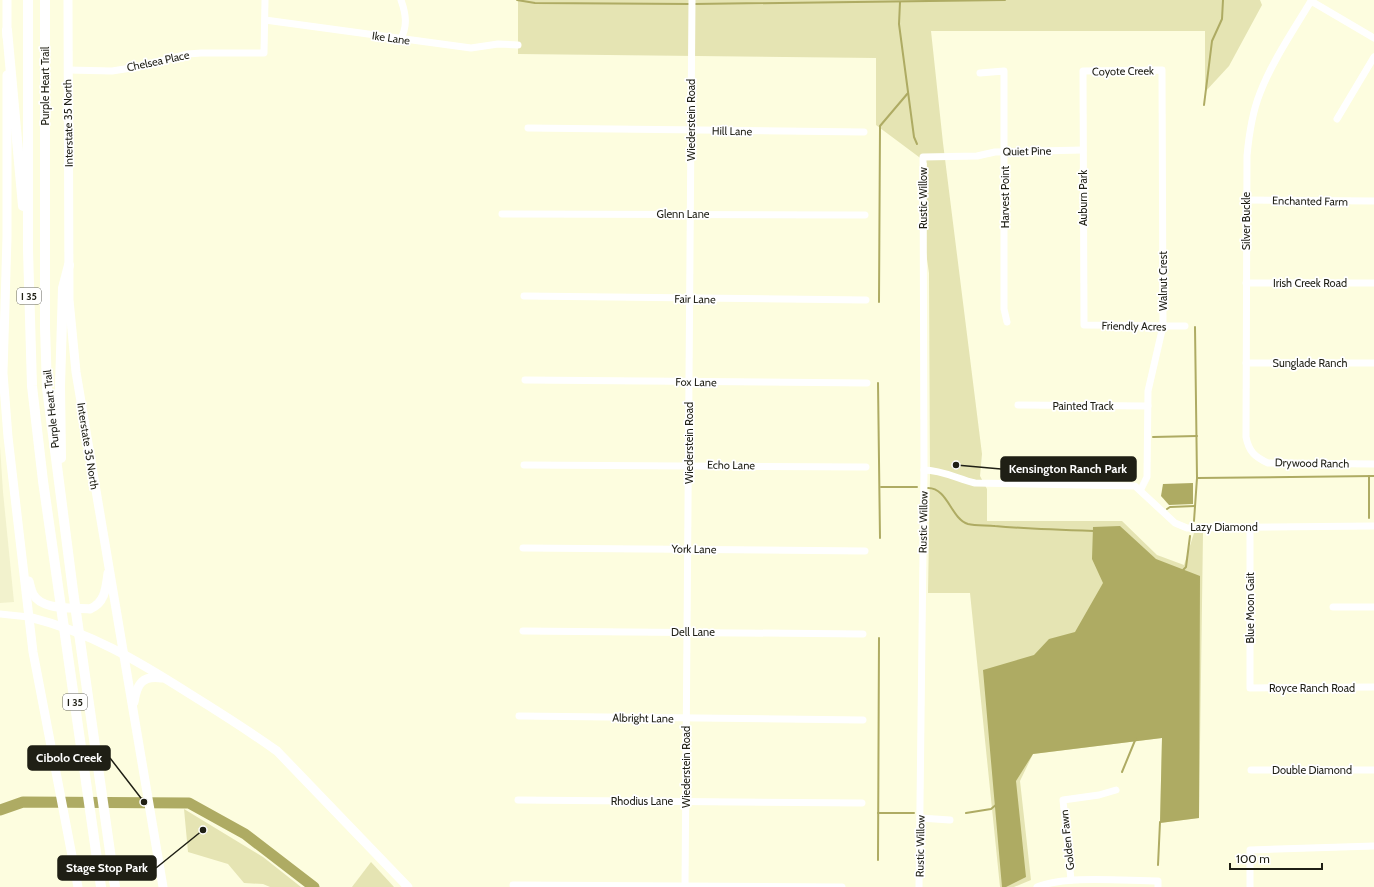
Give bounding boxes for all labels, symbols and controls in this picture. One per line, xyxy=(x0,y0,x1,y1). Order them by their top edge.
street label: Ike Lane xyxy=(371,28,411,48)
street label: Purple Heart Trail xyxy=(38,46,52,125)
street label: Chelsea Place xyxy=(125,47,191,74)
street label: Coyote Creek xyxy=(1092,63,1154,79)
street label: Interstate 35 North xyxy=(60,79,76,167)
street label: Wiederstein Road xyxy=(684,79,698,161)
street label: Hill Lane xyxy=(712,124,753,138)
street label: Quiet Pine xyxy=(1003,144,1052,158)
street label: Harvest Point xyxy=(998,166,1012,228)
street label: Rustic Willow xyxy=(916,167,930,229)
street label: Auburn Park xyxy=(1076,170,1090,226)
street label: Silver Buckle xyxy=(1239,191,1253,250)
street label: Enchanted Farm xyxy=(1272,193,1348,209)
street label: Glenn Lane xyxy=(657,207,710,221)
street label: Walnut Crest xyxy=(1156,251,1170,311)
street label: Irish Creek Road xyxy=(1273,276,1347,290)
road number: I 35 xyxy=(17,288,41,304)
street label: Fair Lane xyxy=(674,292,716,306)
street label: Friendly Acres xyxy=(1102,318,1167,334)
street label: Sunglade Ranch xyxy=(1273,356,1347,370)
street label: Purple Heart Trail xyxy=(40,369,62,449)
street label: Fox Lane xyxy=(675,375,717,389)
street label: Painted Track xyxy=(1052,399,1114,413)
street label: Interstate 35 North xyxy=(74,401,102,491)
street label: Wiederstein Road xyxy=(682,402,696,484)
street label: Drywood Ranch xyxy=(1275,455,1349,471)
callout: Kensington Ranch Park xyxy=(1001,457,1136,481)
street label: Echo Lane xyxy=(707,458,755,472)
text: Kensington Ranch Park xyxy=(1009,461,1127,476)
street label: Rustic Willow xyxy=(915,491,931,553)
street label: Lazy Diamond xyxy=(1190,520,1258,534)
street label: York Lane xyxy=(670,542,717,556)
street label: Blue Moon Gait xyxy=(1243,572,1257,644)
street label: Dell Lane xyxy=(671,625,715,639)
street label: Royce Ranch Road xyxy=(1269,681,1355,695)
road number: I 35 xyxy=(63,694,87,710)
street label: Albright Lane xyxy=(612,710,674,726)
street label: Wiederstein Road xyxy=(679,726,693,808)
callout: Cibolo Creek xyxy=(28,746,110,770)
text: Cibolo Creek xyxy=(36,750,102,765)
street label: Double Diamond xyxy=(1272,763,1352,777)
street label: Rhodius Lane xyxy=(611,794,674,808)
street label: Golden Fawn xyxy=(1057,809,1077,871)
street label: Rustic Willow xyxy=(912,815,928,877)
scale bar xyxy=(1230,845,1322,871)
text: 100 m xyxy=(1236,851,1270,866)
callout: Stage Stop Park xyxy=(58,856,156,880)
text: Stage Stop Park xyxy=(66,860,148,875)

